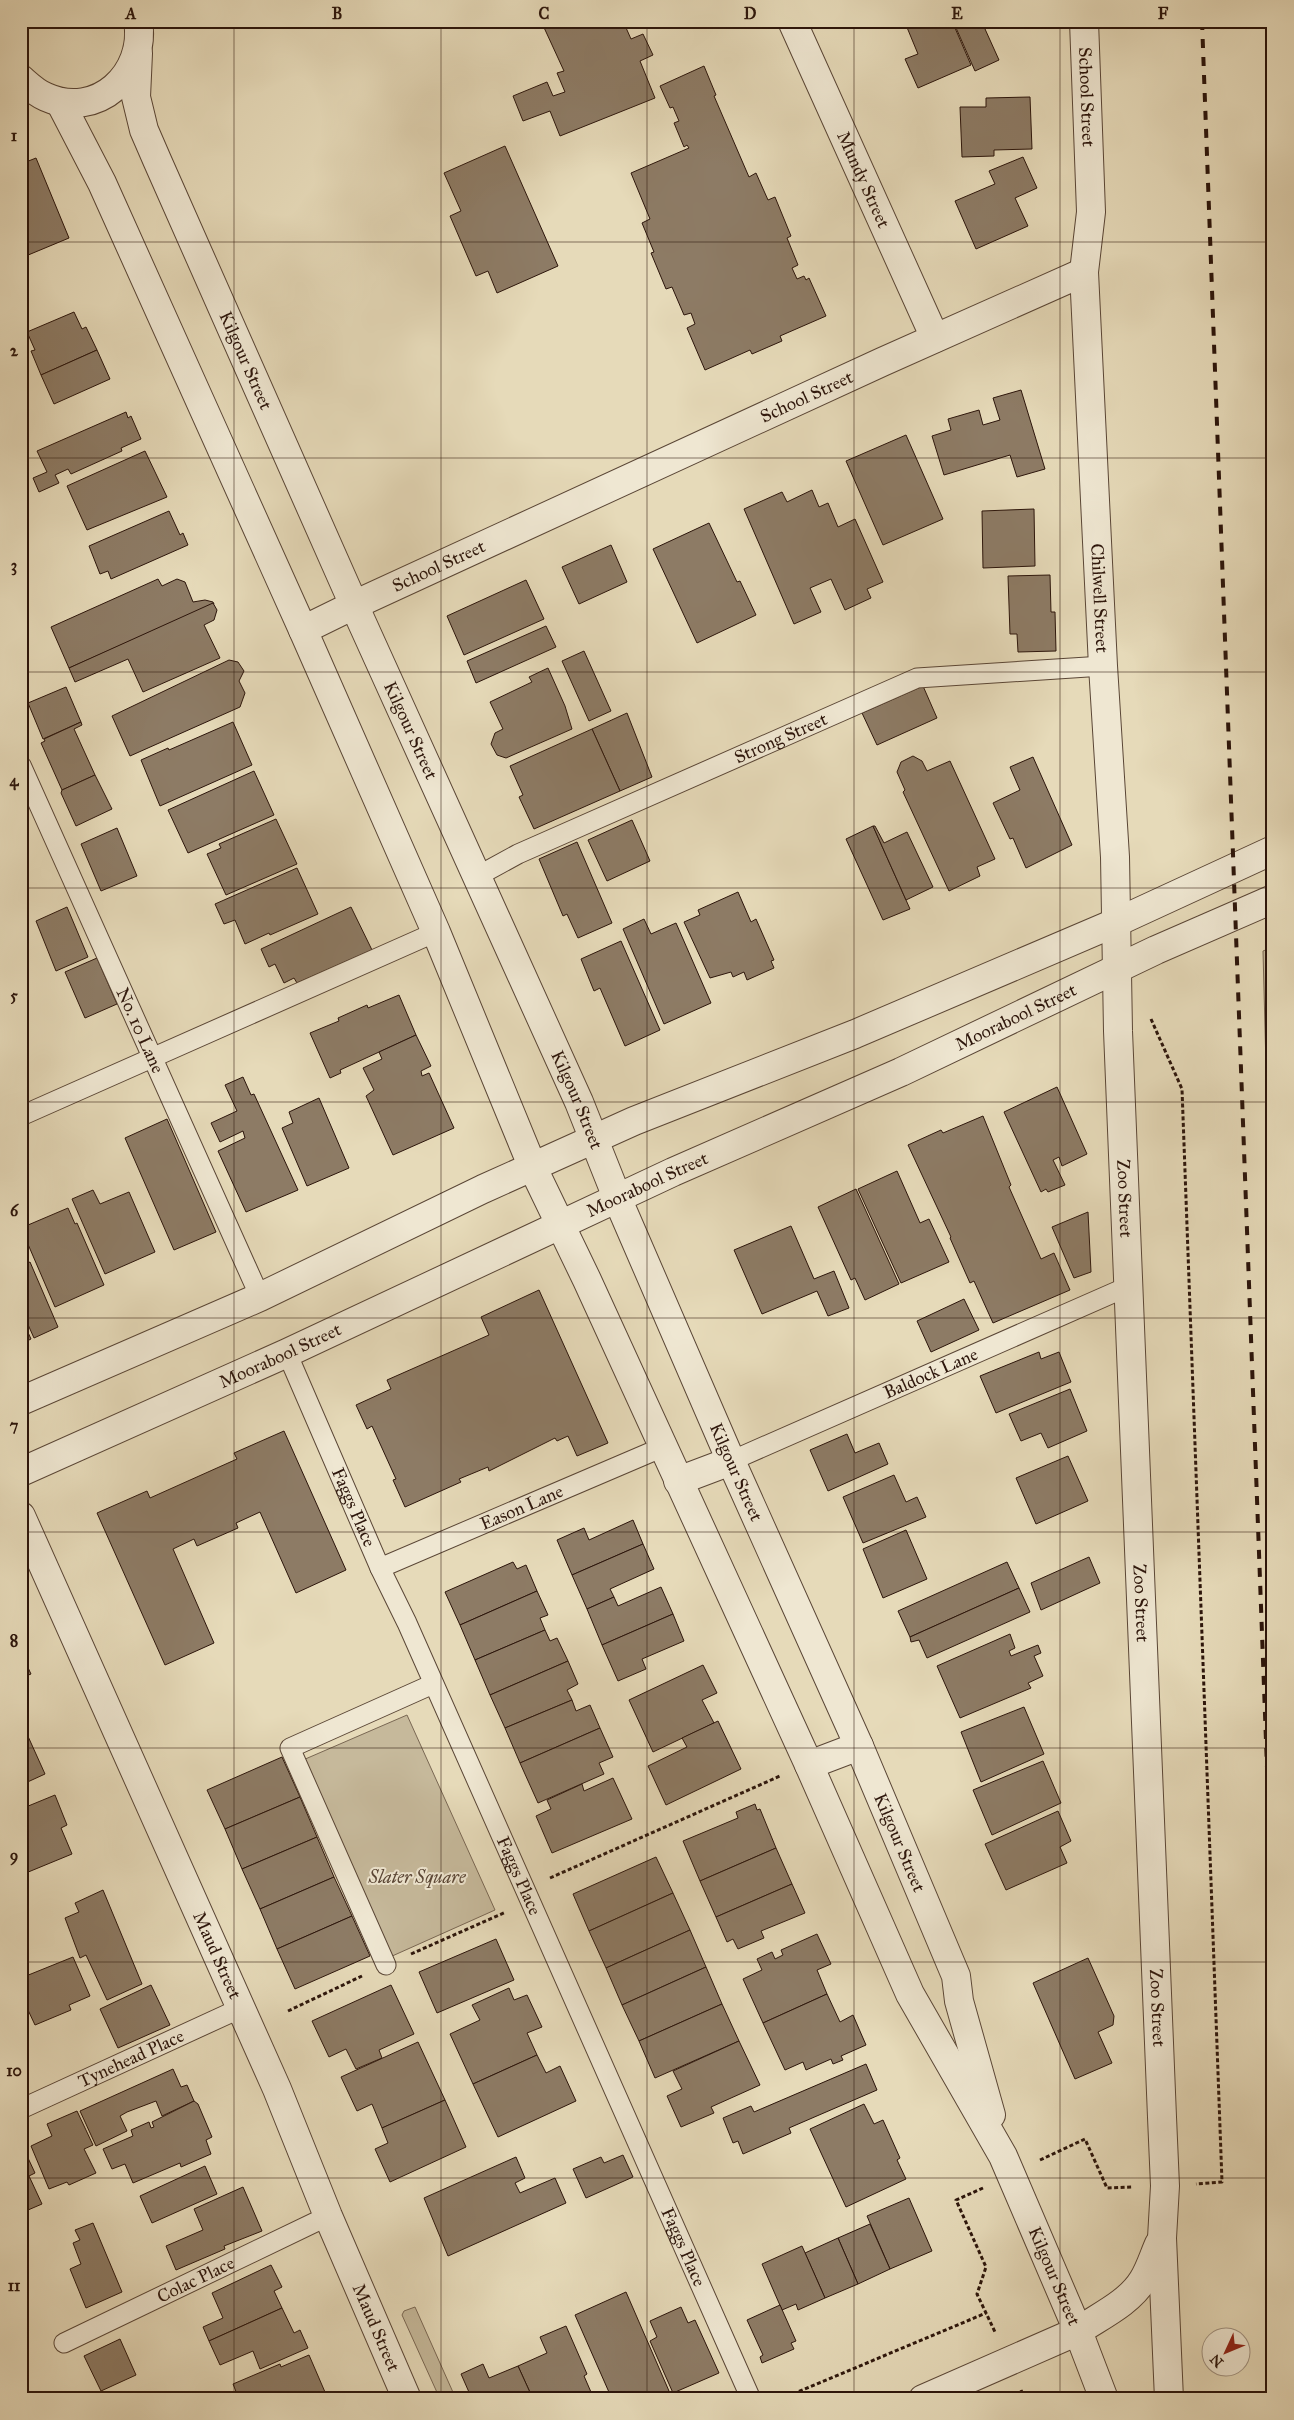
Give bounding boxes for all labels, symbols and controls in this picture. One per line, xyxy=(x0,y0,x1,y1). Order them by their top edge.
text: A xyxy=(125,4,137,23)
text: B xyxy=(332,4,342,23)
text: C xyxy=(539,4,550,23)
text: D xyxy=(744,4,757,23)
text: E xyxy=(951,4,963,23)
text: F xyxy=(1158,4,1169,23)
street label: School Street xyxy=(1074,47,1100,148)
text: 1 xyxy=(11,126,18,145)
street label: Mundy Street xyxy=(832,128,895,232)
street label: Kilgour Street xyxy=(214,308,277,414)
text: 2 xyxy=(10,341,19,360)
street label: School Street xyxy=(757,366,857,428)
street label: School Street xyxy=(389,535,489,597)
street label: Chilwell Street xyxy=(1086,543,1113,654)
text: 3 xyxy=(11,556,17,576)
street label: Kilgour Street xyxy=(379,678,443,783)
street label: Strong Street xyxy=(731,708,831,768)
text: 4 xyxy=(10,771,20,791)
street label: Moorabool Street xyxy=(952,978,1081,1055)
street label: No. 10 Lane xyxy=(111,984,169,1077)
text: 5 xyxy=(10,986,18,1005)
street label: Kilgour Street xyxy=(546,1047,608,1153)
street label: Moorabool Street xyxy=(583,1147,712,1222)
street label: Zoo Street xyxy=(1112,1159,1137,1239)
text: 6 xyxy=(10,1201,19,1220)
street label: Moorabool Street xyxy=(216,1318,345,1393)
street label: Baldock Lane xyxy=(880,1343,981,1404)
text: 7 xyxy=(10,1416,19,1435)
street label: Kilgour Street xyxy=(705,1420,768,1525)
street label: Faggs Place xyxy=(327,1464,380,1550)
street label: Eason Lane xyxy=(477,1480,566,1535)
street label: Zoo Street xyxy=(1129,1564,1154,1643)
text: 8 xyxy=(10,1631,18,1650)
street label: Kilgour Street xyxy=(869,1790,931,1896)
street label: Faggs Place xyxy=(492,1833,546,1919)
text: 9 xyxy=(10,1846,18,1866)
park label: Slater Square xyxy=(367,1866,467,1888)
street label: Maud Street xyxy=(188,1908,247,2003)
street label: Zoo Street xyxy=(1145,1968,1170,2048)
street label: Tynehead Place xyxy=(75,2025,187,2092)
text: 10 xyxy=(6,2061,22,2080)
street label: Faggs Place xyxy=(656,2204,711,2290)
street label: Kilgour Street xyxy=(1024,2223,1086,2329)
street label: Colac Place xyxy=(153,2252,238,2308)
text: 11 xyxy=(8,2276,21,2295)
street label: Maud Street xyxy=(348,2280,405,2375)
north arrow xyxy=(1202,2328,1252,2378)
text: N xyxy=(1207,2350,1227,2371)

